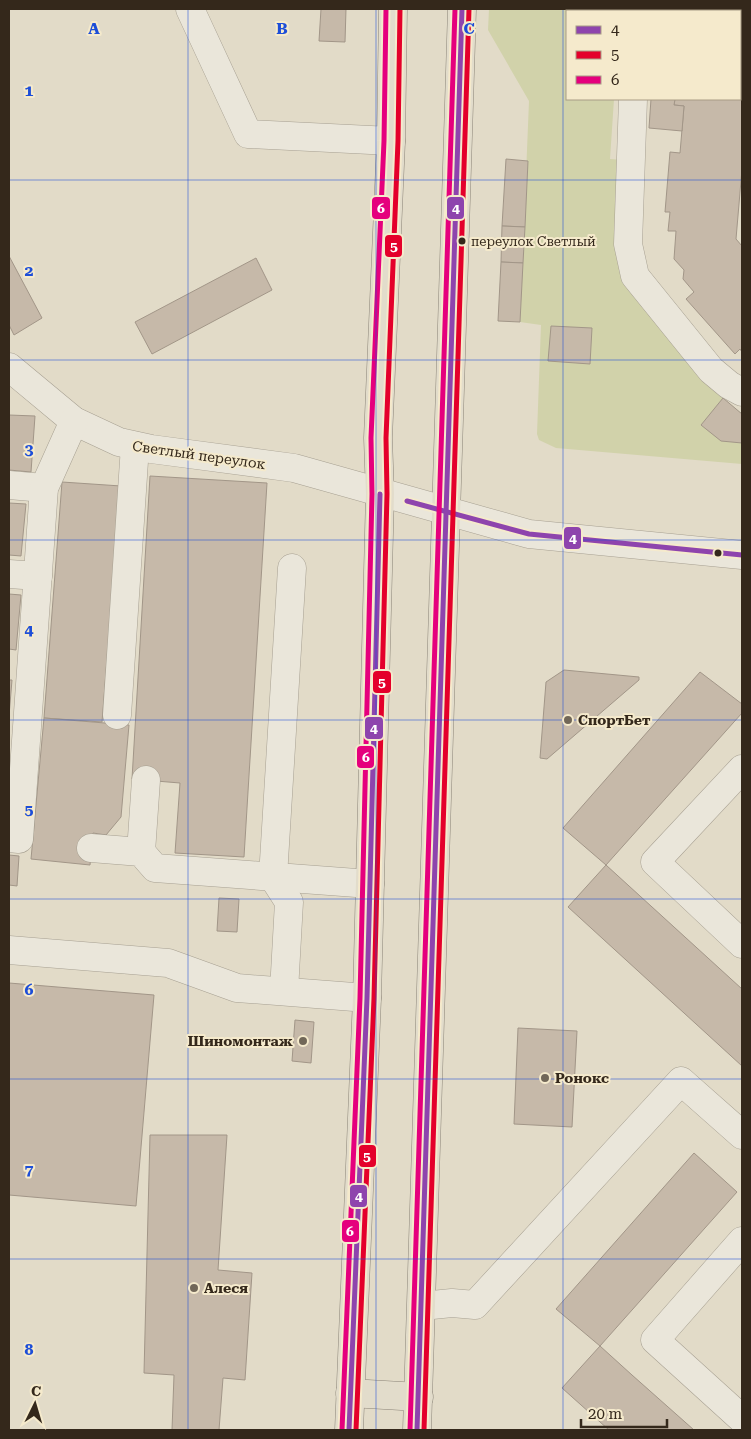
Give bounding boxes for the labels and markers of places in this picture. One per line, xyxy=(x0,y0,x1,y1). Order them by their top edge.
place label: переулок Светлый xyxy=(471,234,596,249)
marker: переулок Светлый xyxy=(457,236,467,246)
unlabelled marker xyxy=(713,548,723,558)
place label: СпортБет xyxy=(578,712,651,728)
marker: СпортБет xyxy=(562,714,574,726)
place label: Шиномонтаж xyxy=(188,1033,294,1049)
marker: Шиномонтаж xyxy=(297,1035,309,1047)
place label: Ронокс xyxy=(555,1070,609,1086)
marker: Ронокс xyxy=(539,1072,551,1084)
place label: Алеся xyxy=(204,1280,248,1296)
marker: Алеся xyxy=(188,1282,200,1294)

